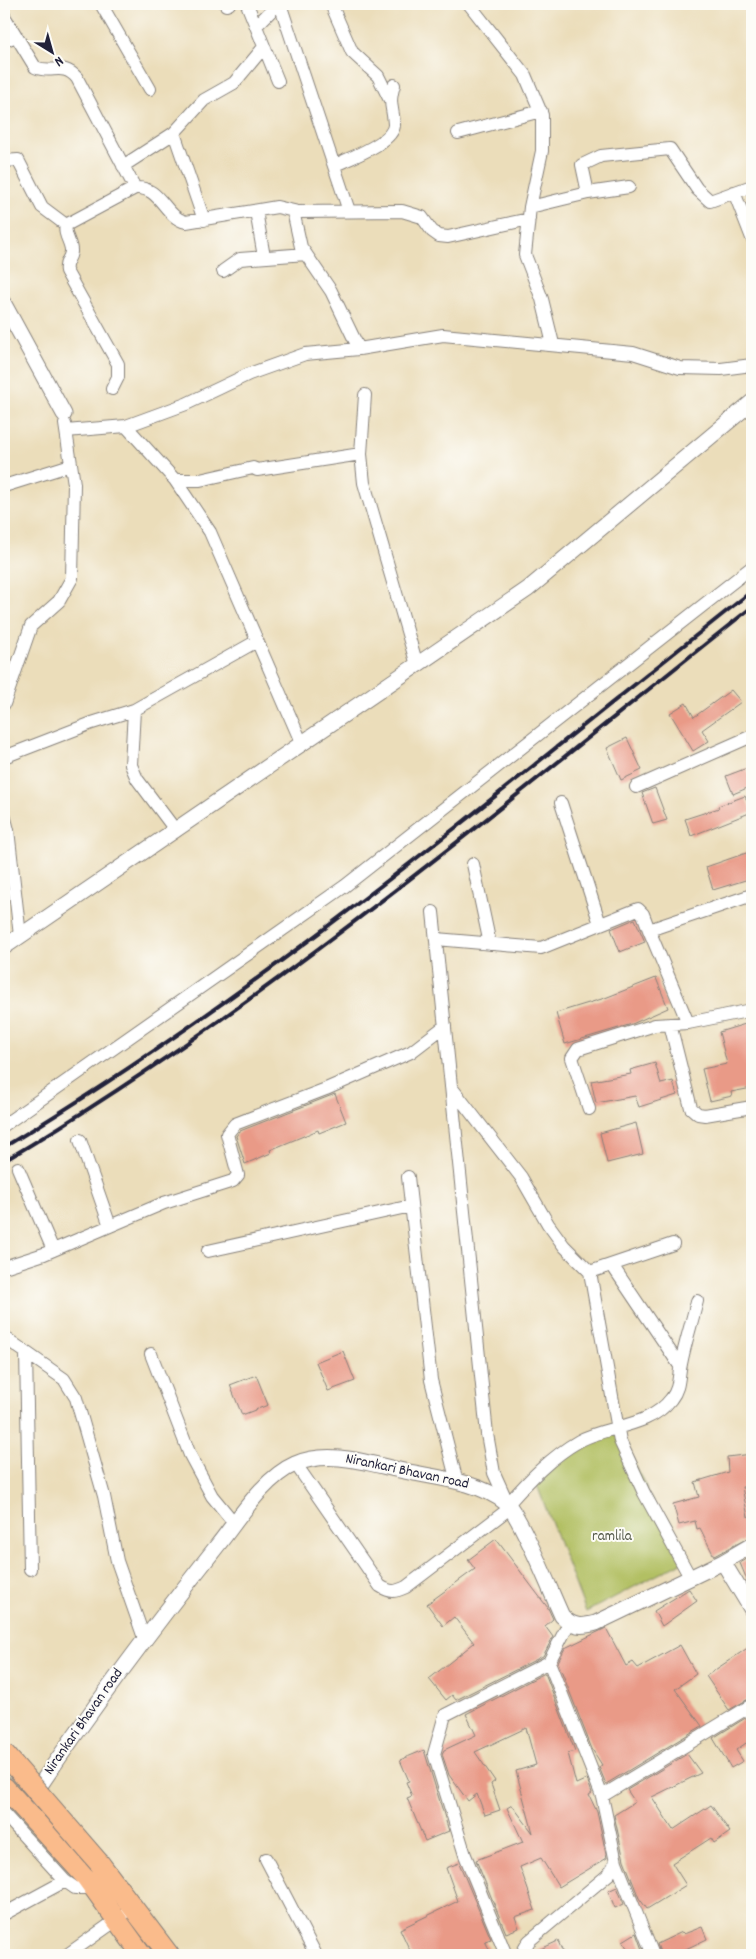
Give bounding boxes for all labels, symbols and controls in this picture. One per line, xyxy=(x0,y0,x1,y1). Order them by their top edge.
north arrow xyxy=(28,28,78,78)
text: N xyxy=(50,51,67,71)
street label: Nirankari Bhavan road xyxy=(343,1448,471,1496)
park label: ramlila xyxy=(592,1526,633,1548)
street label: Nirankari Bhavan road xyxy=(39,1664,129,1780)

